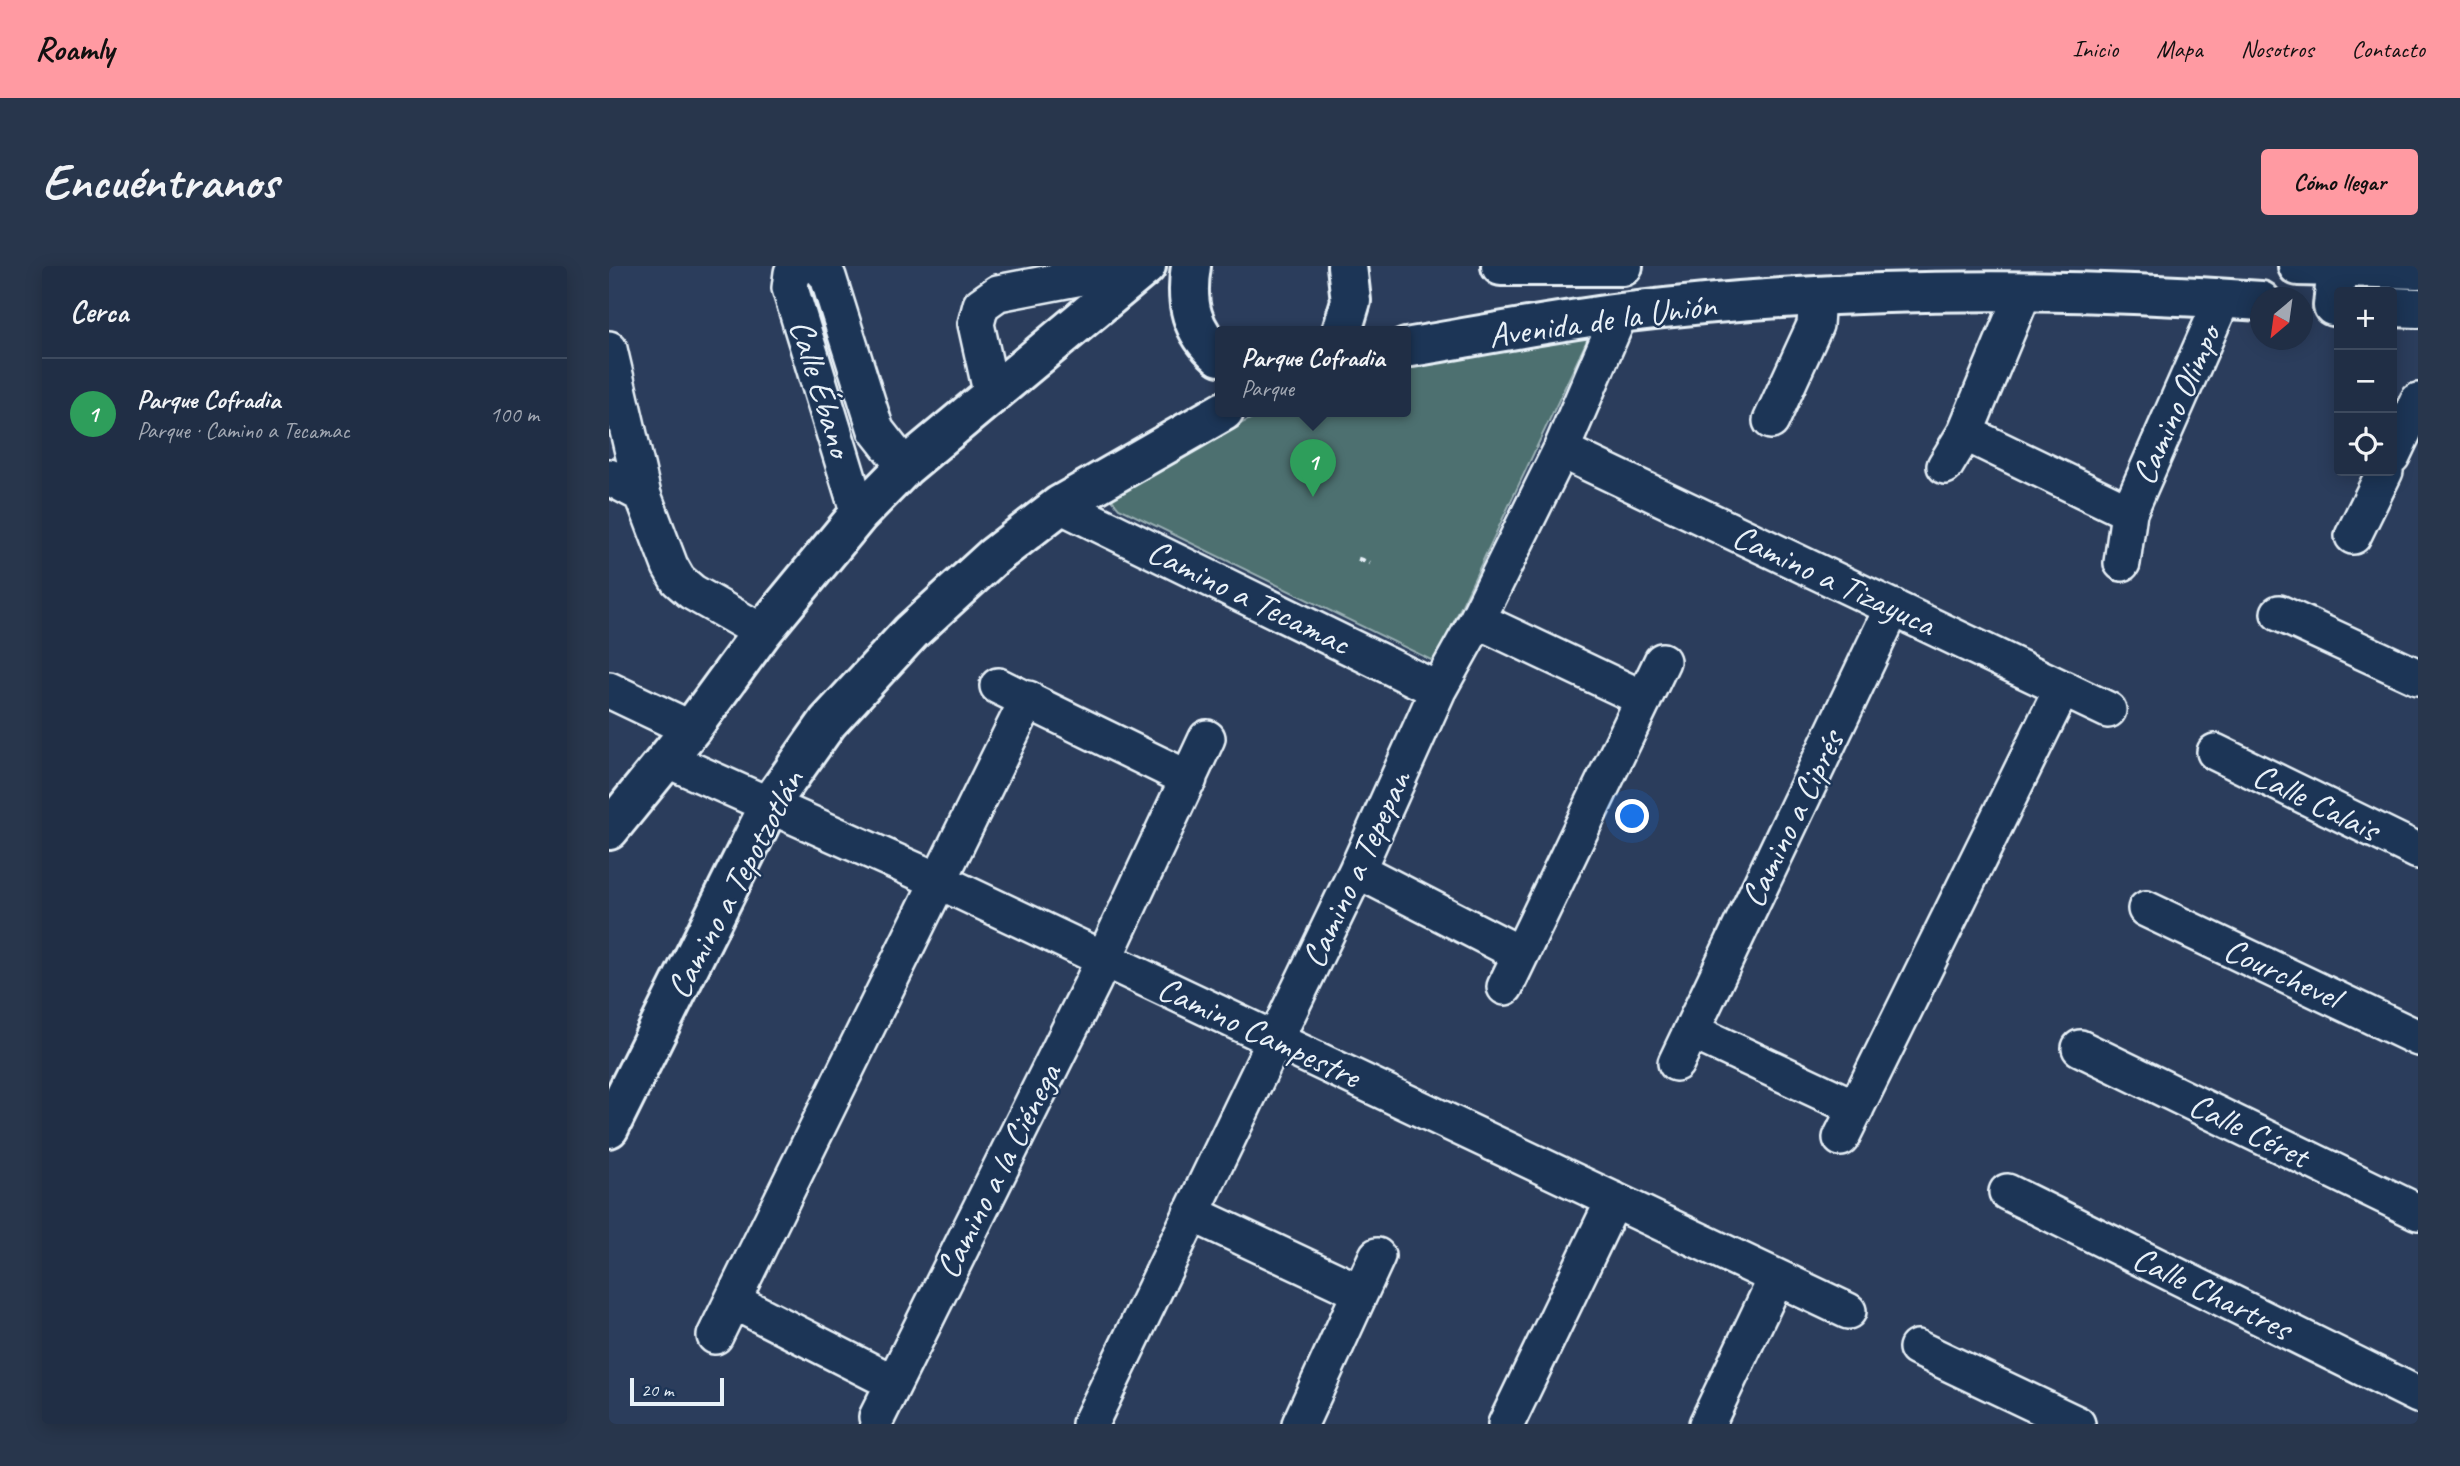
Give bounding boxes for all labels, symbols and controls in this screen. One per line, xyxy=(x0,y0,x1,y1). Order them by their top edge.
text: Roamly xyxy=(35,28,114,70)
text: Inicio xyxy=(2072,34,2118,64)
text: Mapa xyxy=(2156,34,2203,64)
text: Nosotros xyxy=(2241,34,2313,64)
text: Contacto xyxy=(2351,34,2425,64)
button: Cómo llegar xyxy=(2261,149,2418,215)
text: Encuéntranos xyxy=(42,151,278,213)
street label: Avenida de la Unión xyxy=(1486,282,1720,358)
north arrow xyxy=(2250,287,2313,350)
map controls xyxy=(2334,287,2397,476)
button: + xyxy=(2334,287,2397,350)
text: Cerca xyxy=(70,293,128,331)
street label: Calle Ébano xyxy=(779,314,864,465)
street label: Camino Olimpo xyxy=(2121,315,2233,492)
popup xyxy=(1215,326,1411,417)
text: Parque Cofradia xyxy=(1241,341,1385,374)
button: − xyxy=(2334,350,2397,413)
text: Parque xyxy=(1241,374,1294,403)
text: Parque Cofradia xyxy=(137,383,280,416)
text: 1 xyxy=(88,400,98,429)
text: 100 m xyxy=(490,400,539,429)
button: locate xyxy=(2334,413,2397,476)
text: Parque · Camino a Tecamac xyxy=(137,416,350,445)
pin: 1 xyxy=(1290,439,1336,497)
street label: Camino a Tizayuca xyxy=(1726,513,1944,647)
street label: Camino a Tecamac xyxy=(1140,529,1359,666)
street label: Camino a Ciprés xyxy=(1730,721,1855,914)
street label: Calle Calais xyxy=(2246,752,2389,853)
street label: Camino a Tepotzotlán xyxy=(656,761,815,1006)
street label: Camino a Tepepan xyxy=(1291,761,1422,975)
your location xyxy=(1615,799,1649,833)
street label: Courchevel xyxy=(2217,927,2353,1022)
street label: Camino Campestre xyxy=(1151,966,1370,1100)
street label: Camino a la Ciénega xyxy=(925,1054,1072,1286)
street label: Calle Céret xyxy=(2182,1082,2319,1180)
street label: Calle Chartres xyxy=(2125,1235,2301,1352)
scale bar xyxy=(630,1375,725,1407)
text: 20 m xyxy=(641,1378,673,1402)

